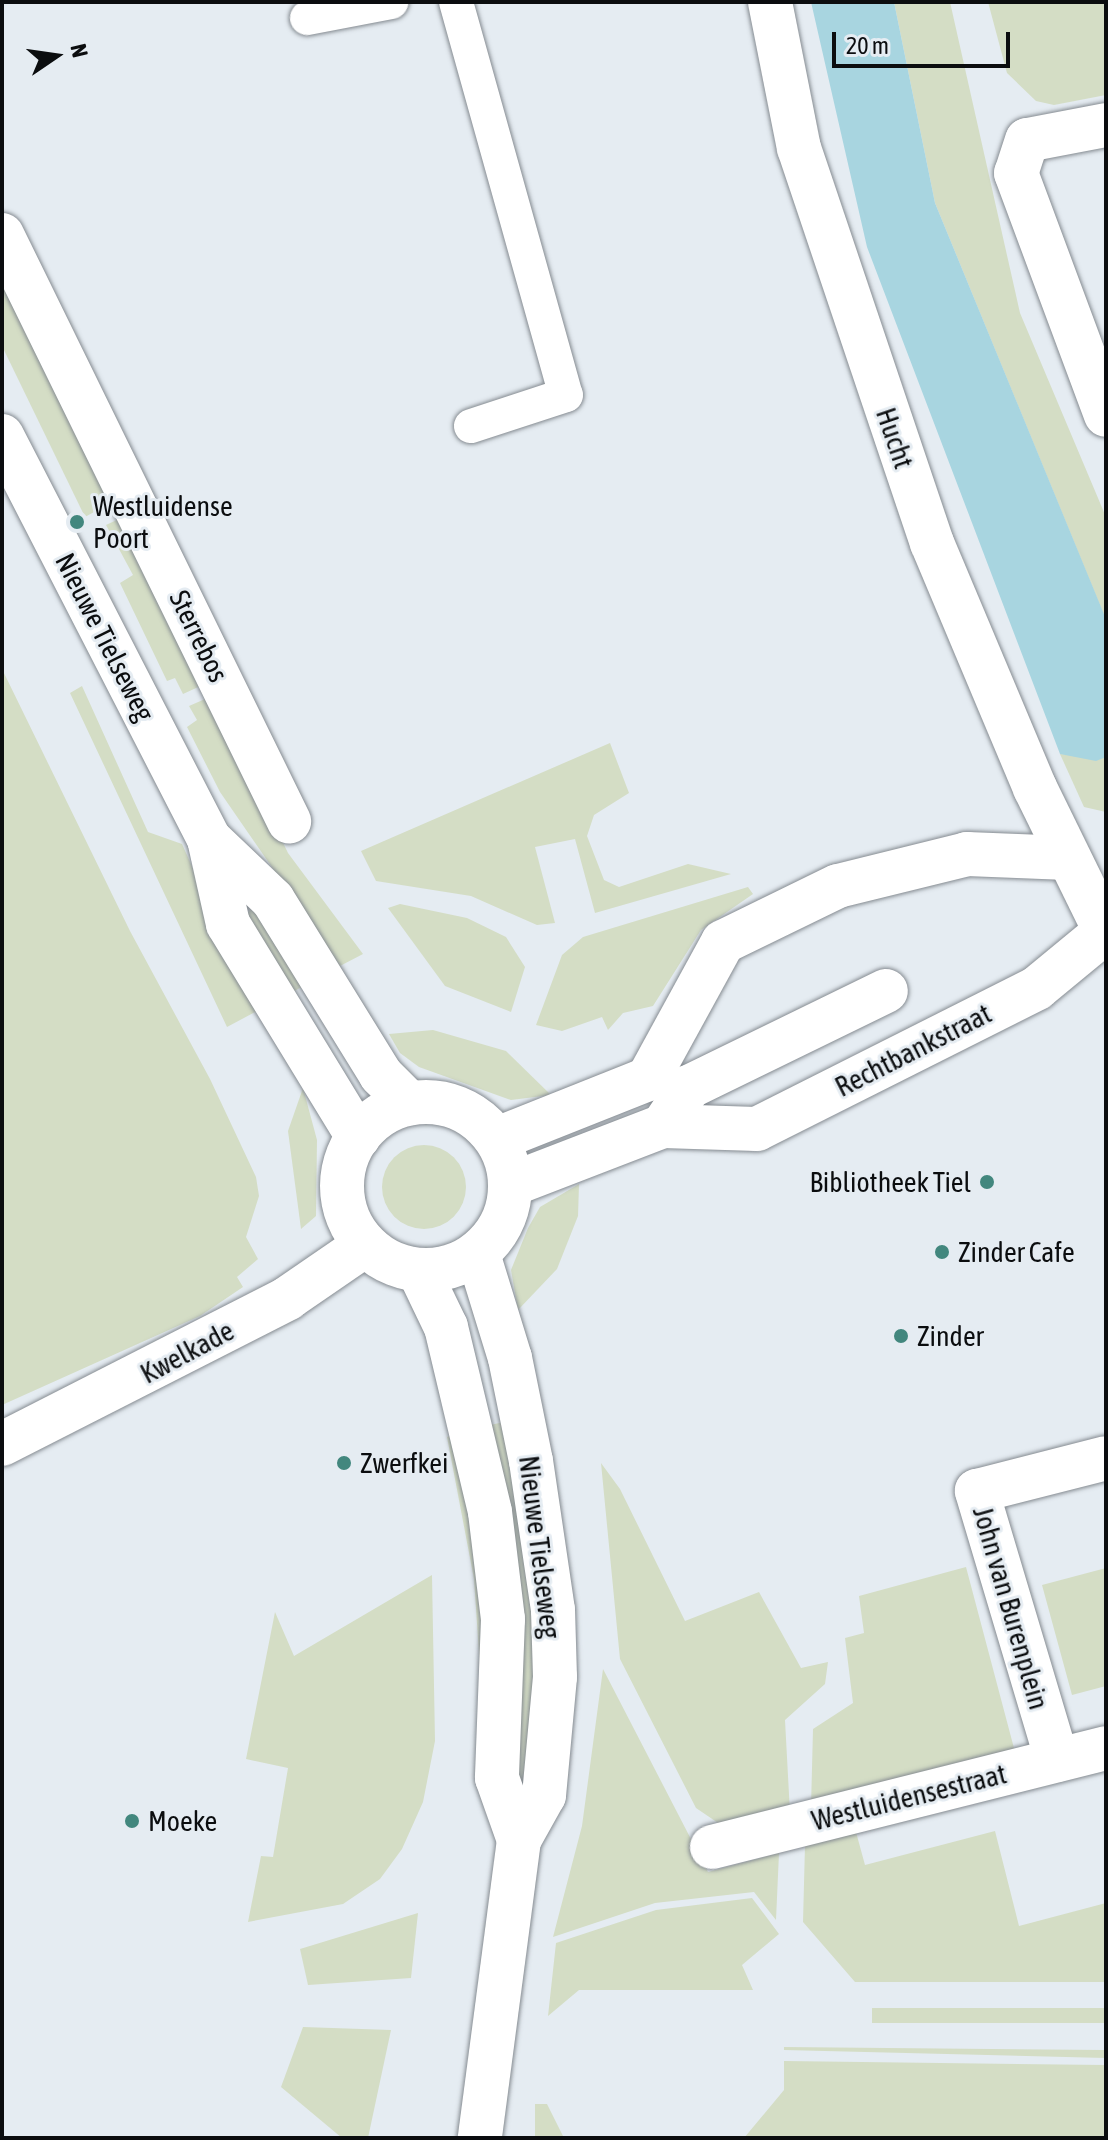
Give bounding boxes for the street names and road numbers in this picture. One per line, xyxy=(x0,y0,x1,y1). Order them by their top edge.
street label: Hucht xyxy=(869,403,921,473)
street label: Nieuwe Tielseweg xyxy=(48,547,162,727)
street label: Sterrebos xyxy=(162,585,236,687)
street label: Rechtbankstraat xyxy=(829,996,997,1104)
street label: Kwelkade xyxy=(135,1314,239,1390)
street label: Nieuwe Tielseweg xyxy=(512,1454,568,1640)
street label: John van Burenplein xyxy=(966,1503,1056,1713)
street label: Westluidensestraat xyxy=(808,1757,1010,1837)

